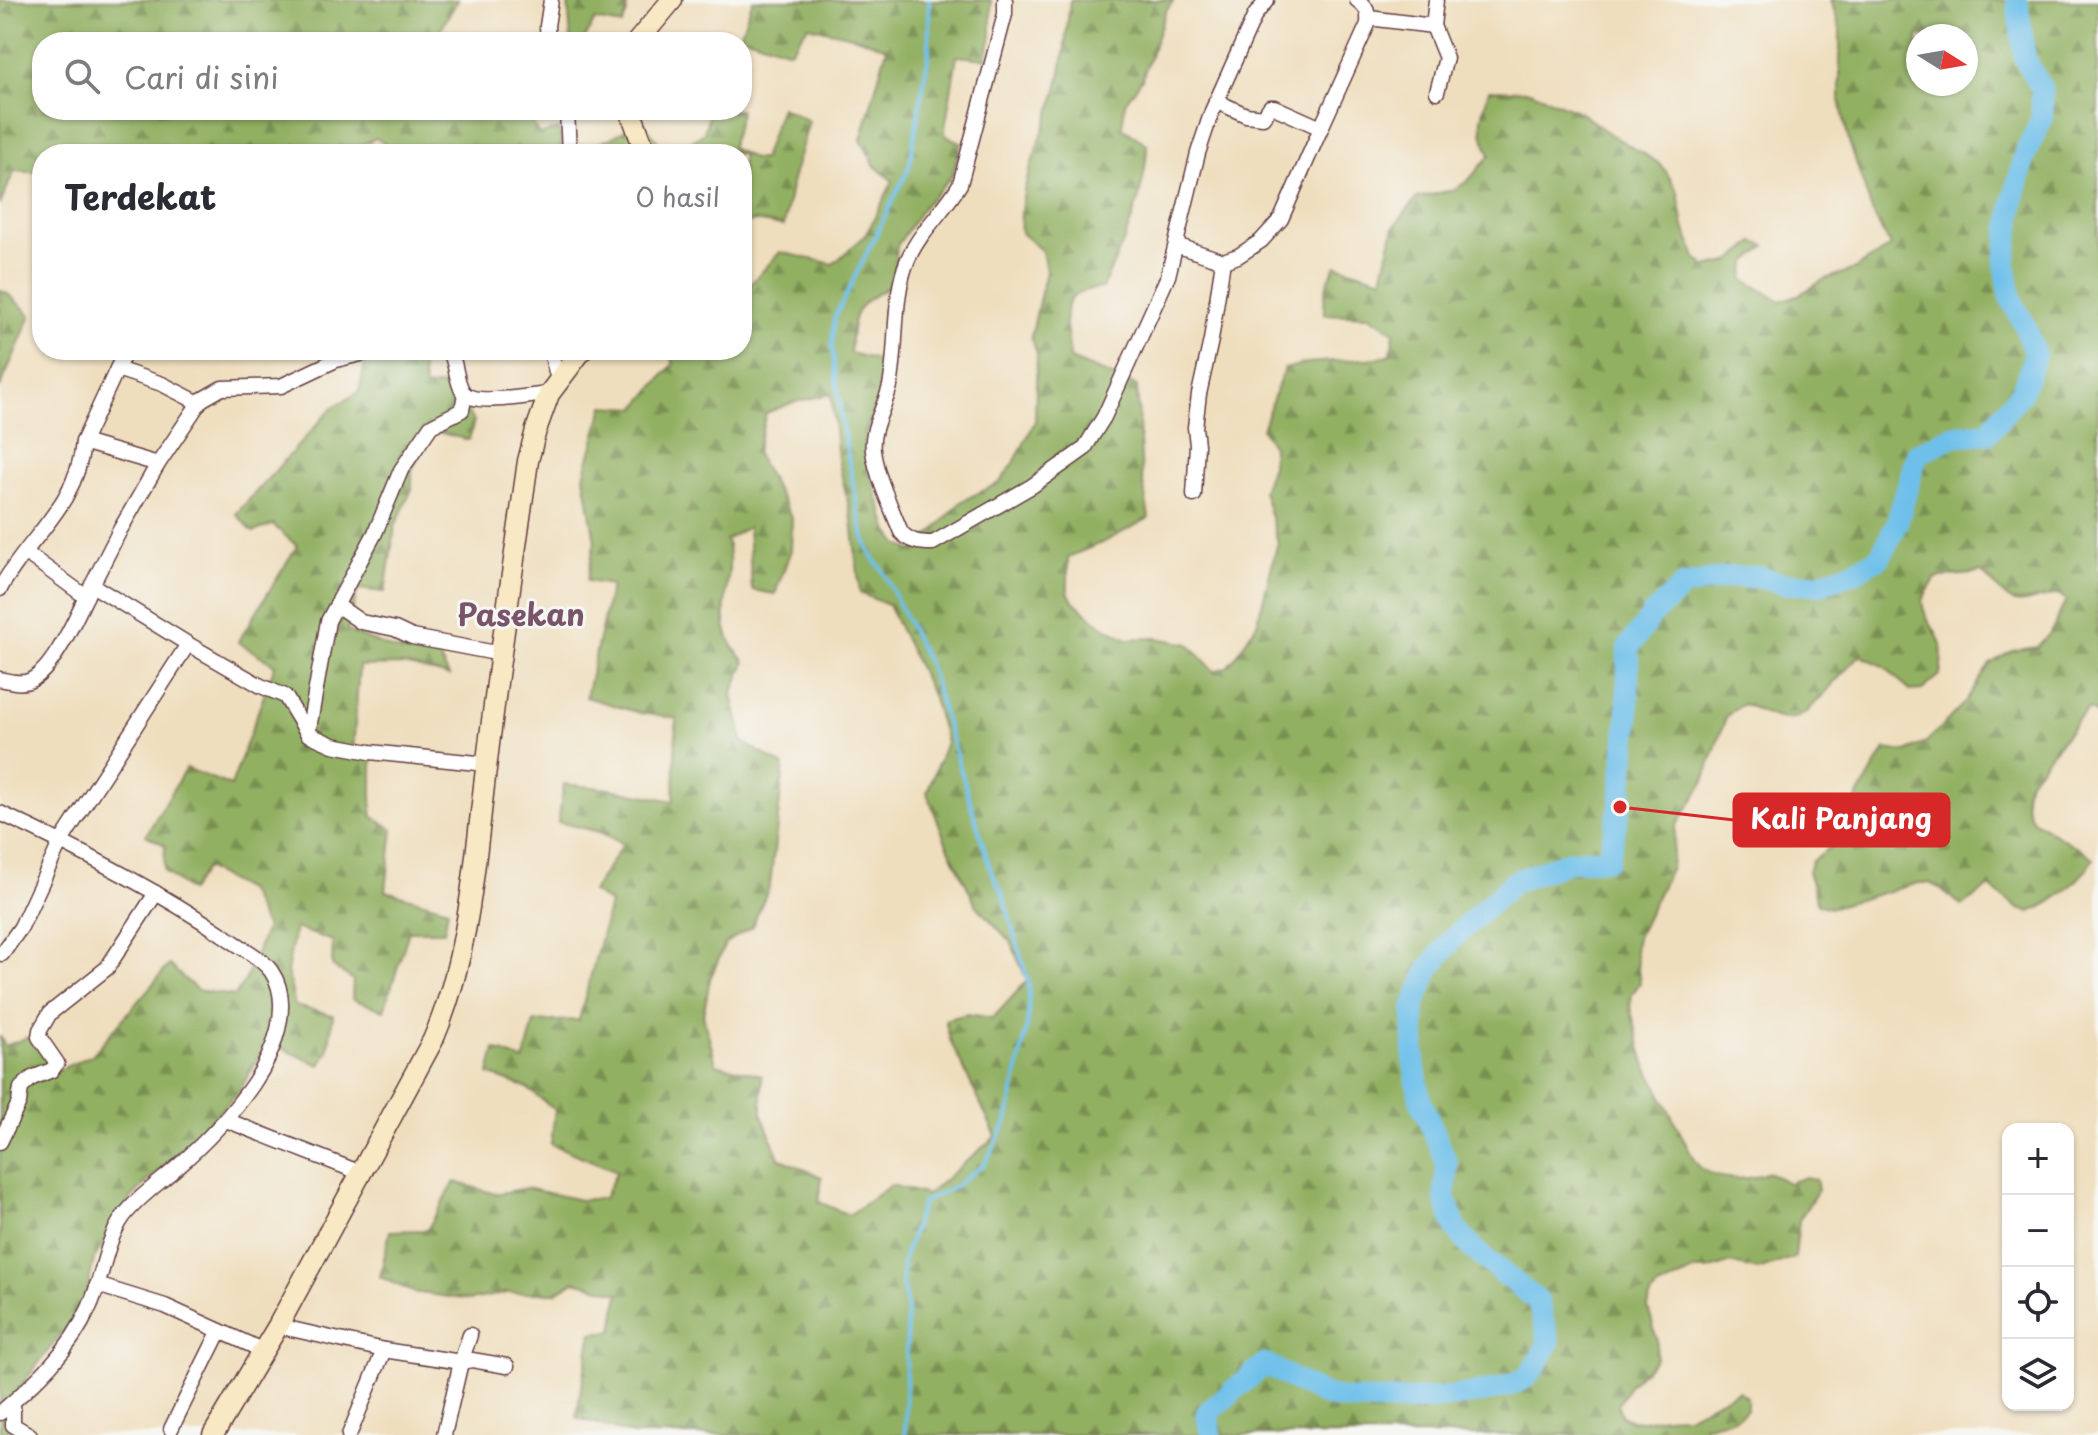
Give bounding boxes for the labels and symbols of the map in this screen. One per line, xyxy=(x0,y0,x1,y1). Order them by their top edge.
north arrow xyxy=(1906,24,1978,96)
district label: Pasekan xyxy=(457,591,585,636)
callout: Kali Panjang xyxy=(1734,794,1949,846)
text: Kali Panjang xyxy=(1750,796,1932,839)

